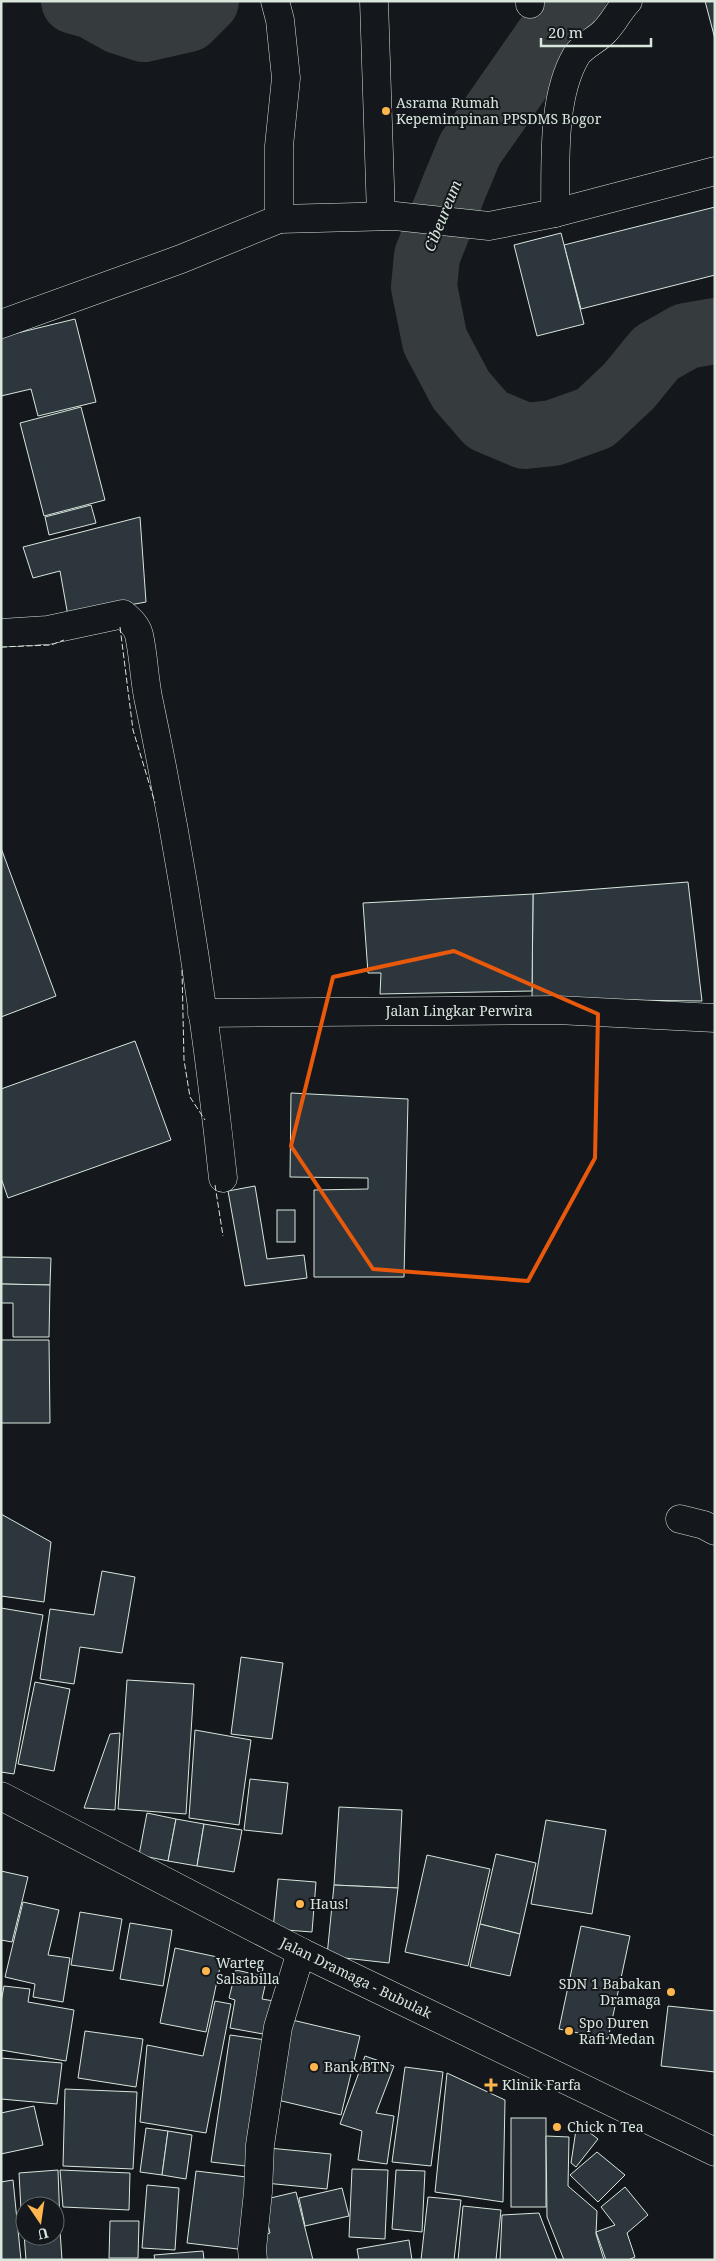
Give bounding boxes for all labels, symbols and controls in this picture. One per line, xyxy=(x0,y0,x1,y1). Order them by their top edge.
scale bar xyxy=(541,15,651,47)
text: 20 m xyxy=(548,22,583,42)
place label: Asrama Rumah Kepemimpinan PPSDMS Bogor xyxy=(396,93,602,128)
marker: Asrama Rumah Kepemimpinan PPSDMS Bogor xyxy=(380,105,392,117)
water label: Cibeureum xyxy=(419,176,466,254)
street label: Jalan Lingkar Perwira xyxy=(384,1001,533,1020)
place label: Haus! xyxy=(310,1894,349,1913)
marker: Haus! xyxy=(294,1898,306,1910)
street label: Jalan Dramaga - Bubulak xyxy=(276,1932,436,2023)
place label: Warteg Salsabilla xyxy=(216,1953,280,1988)
marker: Warteg Salsabilla xyxy=(200,1965,212,1977)
place label: SDN 1 Babakan Dramaga xyxy=(559,1974,661,2009)
marker: SDN 1 Babakan Dramaga xyxy=(665,1986,677,1998)
place label: Spo Duren Rafi Medan xyxy=(579,2013,655,2048)
marker: Spo Duren Rafi Medan xyxy=(563,2025,575,2037)
place label: Bank BTN xyxy=(324,2057,390,2076)
marker: Bank BTN xyxy=(308,2061,320,2073)
place label: Klinik Farfa xyxy=(502,2075,581,2094)
marker: Klinik Farfa xyxy=(484,2078,498,2092)
place label: Chick n Tea xyxy=(567,2117,644,2136)
marker: Chick n Tea xyxy=(551,2121,563,2133)
north arrow xyxy=(15,2196,65,2246)
text: U xyxy=(35,2224,50,2245)

